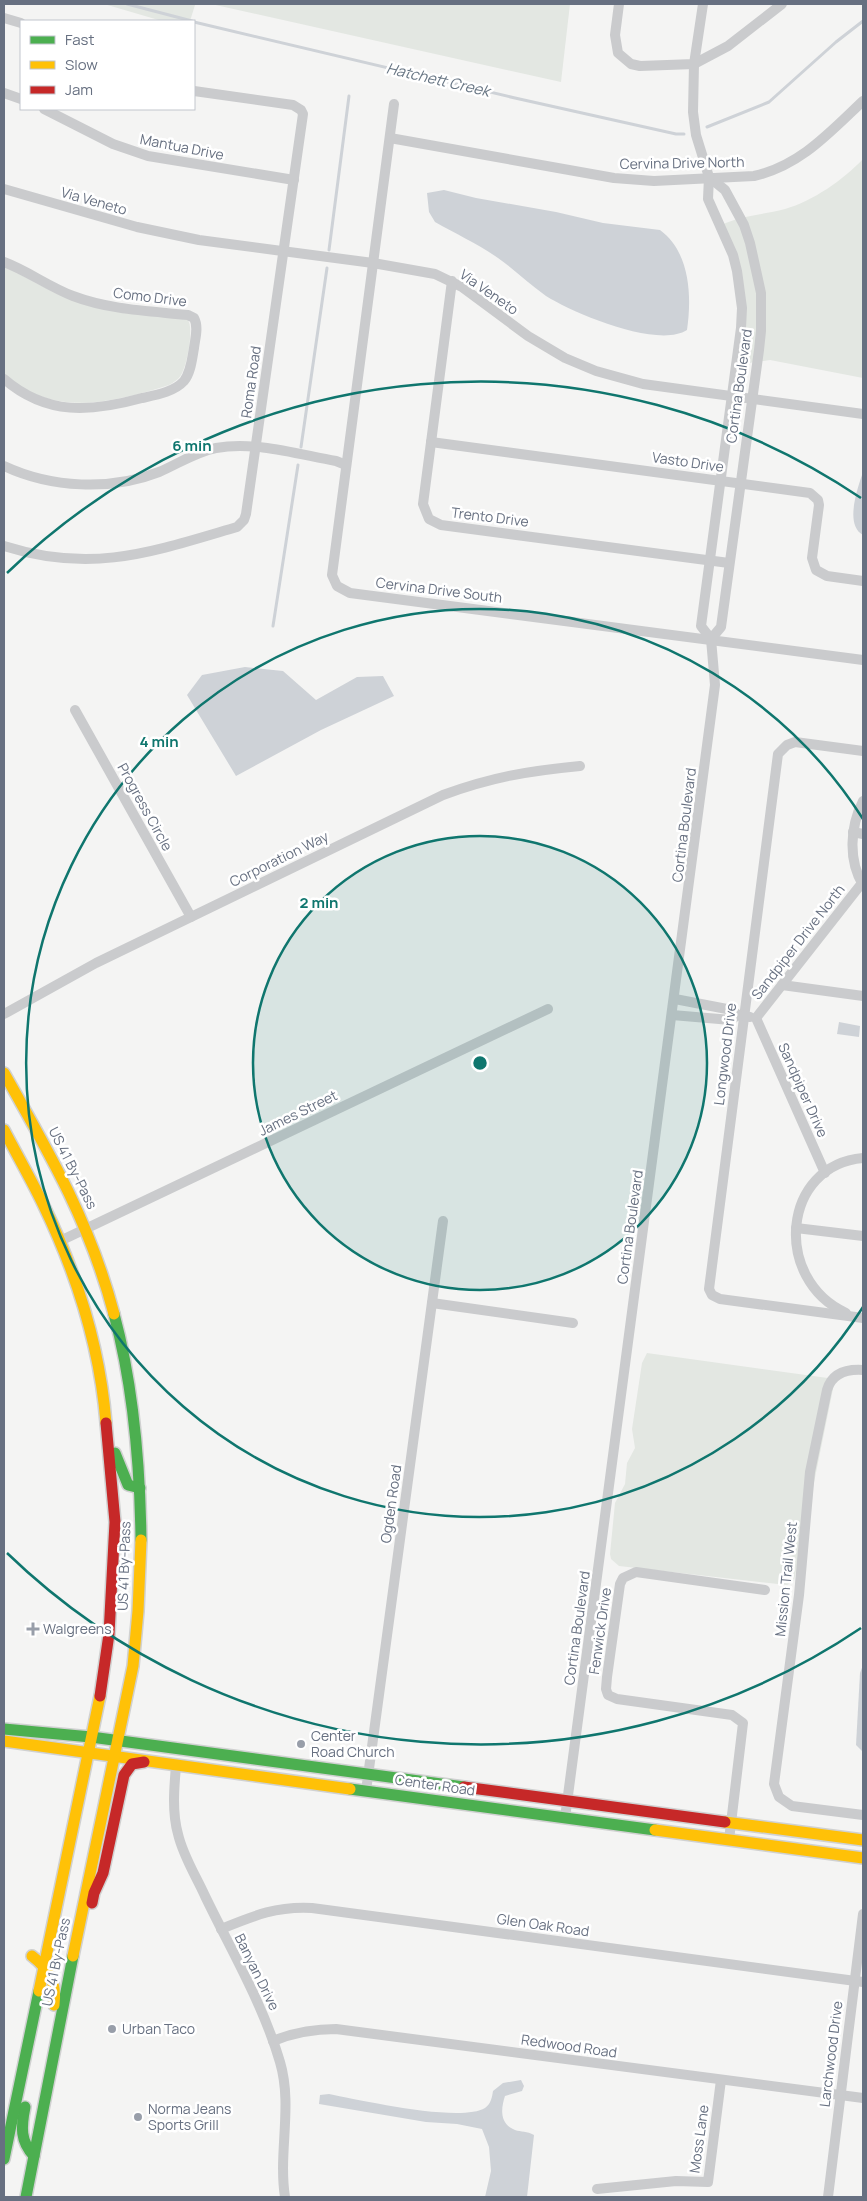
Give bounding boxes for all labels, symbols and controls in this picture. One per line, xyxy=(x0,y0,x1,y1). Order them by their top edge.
legend xyxy=(20,20,195,110)
text: Fast xyxy=(65,29,94,50)
text: Slow xyxy=(65,54,98,75)
water label: Hatchett Creek xyxy=(384,57,494,102)
text: Jam xyxy=(65,79,93,100)
street label: Mantua Drive xyxy=(139,129,226,164)
street label: Cervina Drive North xyxy=(619,152,745,173)
street label: Via Veneto xyxy=(59,182,129,219)
street label: Via Veneto xyxy=(456,264,522,319)
street label: Como Drive xyxy=(112,283,188,310)
street label: Cortina Boulevard xyxy=(721,328,756,444)
street label: Roma Road xyxy=(236,345,265,419)
text: 6 min xyxy=(172,435,212,456)
street label: Vasto Drive xyxy=(651,447,725,476)
street label: Trento Drive xyxy=(450,502,530,531)
street label: Cervina Drive South xyxy=(375,572,503,607)
text: 4 min xyxy=(139,731,179,752)
street label: Progress Circle xyxy=(113,759,177,854)
street label: Cortina Boulevard xyxy=(667,767,700,883)
street label: Corporation Way xyxy=(226,826,332,891)
street label: Sandpiper Drive North xyxy=(747,880,849,1003)
text: 2 min xyxy=(299,892,339,913)
street label: Longwood Drive xyxy=(709,1002,740,1106)
street label: Sandpiper Drive xyxy=(774,1040,833,1140)
centre of rings xyxy=(471,1054,489,1072)
street label: James Street xyxy=(255,1085,341,1140)
street label: US 41 By-Pass xyxy=(45,1123,102,1212)
street label: Cortina Boulevard xyxy=(612,1169,647,1285)
street label: Ogden Road xyxy=(376,1464,405,1544)
street label: Mission Trail West xyxy=(770,1520,801,1637)
street label: US 41 By-Pass xyxy=(112,1521,135,1611)
street label: Cortina Boulevard xyxy=(559,1570,594,1686)
street label: Fenwick Drive xyxy=(584,1586,615,1676)
place label: Walgreens xyxy=(43,1619,112,1638)
marker: Walgreens xyxy=(27,1623,39,1635)
place label: Center Road Church xyxy=(311,1726,395,1761)
marker: Center Road Church xyxy=(295,1738,307,1750)
street label: Center Road xyxy=(394,1769,476,1800)
street label: Glen Oak Road xyxy=(496,1909,590,1940)
street label: US 41 By-Pass xyxy=(37,1916,74,2008)
street label: Banyan Drive xyxy=(231,1930,284,2013)
street label: Larchwood Drive xyxy=(815,2000,846,2108)
place label: Urban Taco xyxy=(122,2019,195,2038)
marker: Urban Taco xyxy=(106,2023,118,2035)
street label: Redwood Road xyxy=(520,2029,618,2062)
place label: Norma Jeans Sports Grill xyxy=(148,2099,231,2134)
street label: Moss Lane xyxy=(684,2104,713,2174)
marker: Norma Jeans Sports Grill xyxy=(132,2111,144,2123)

